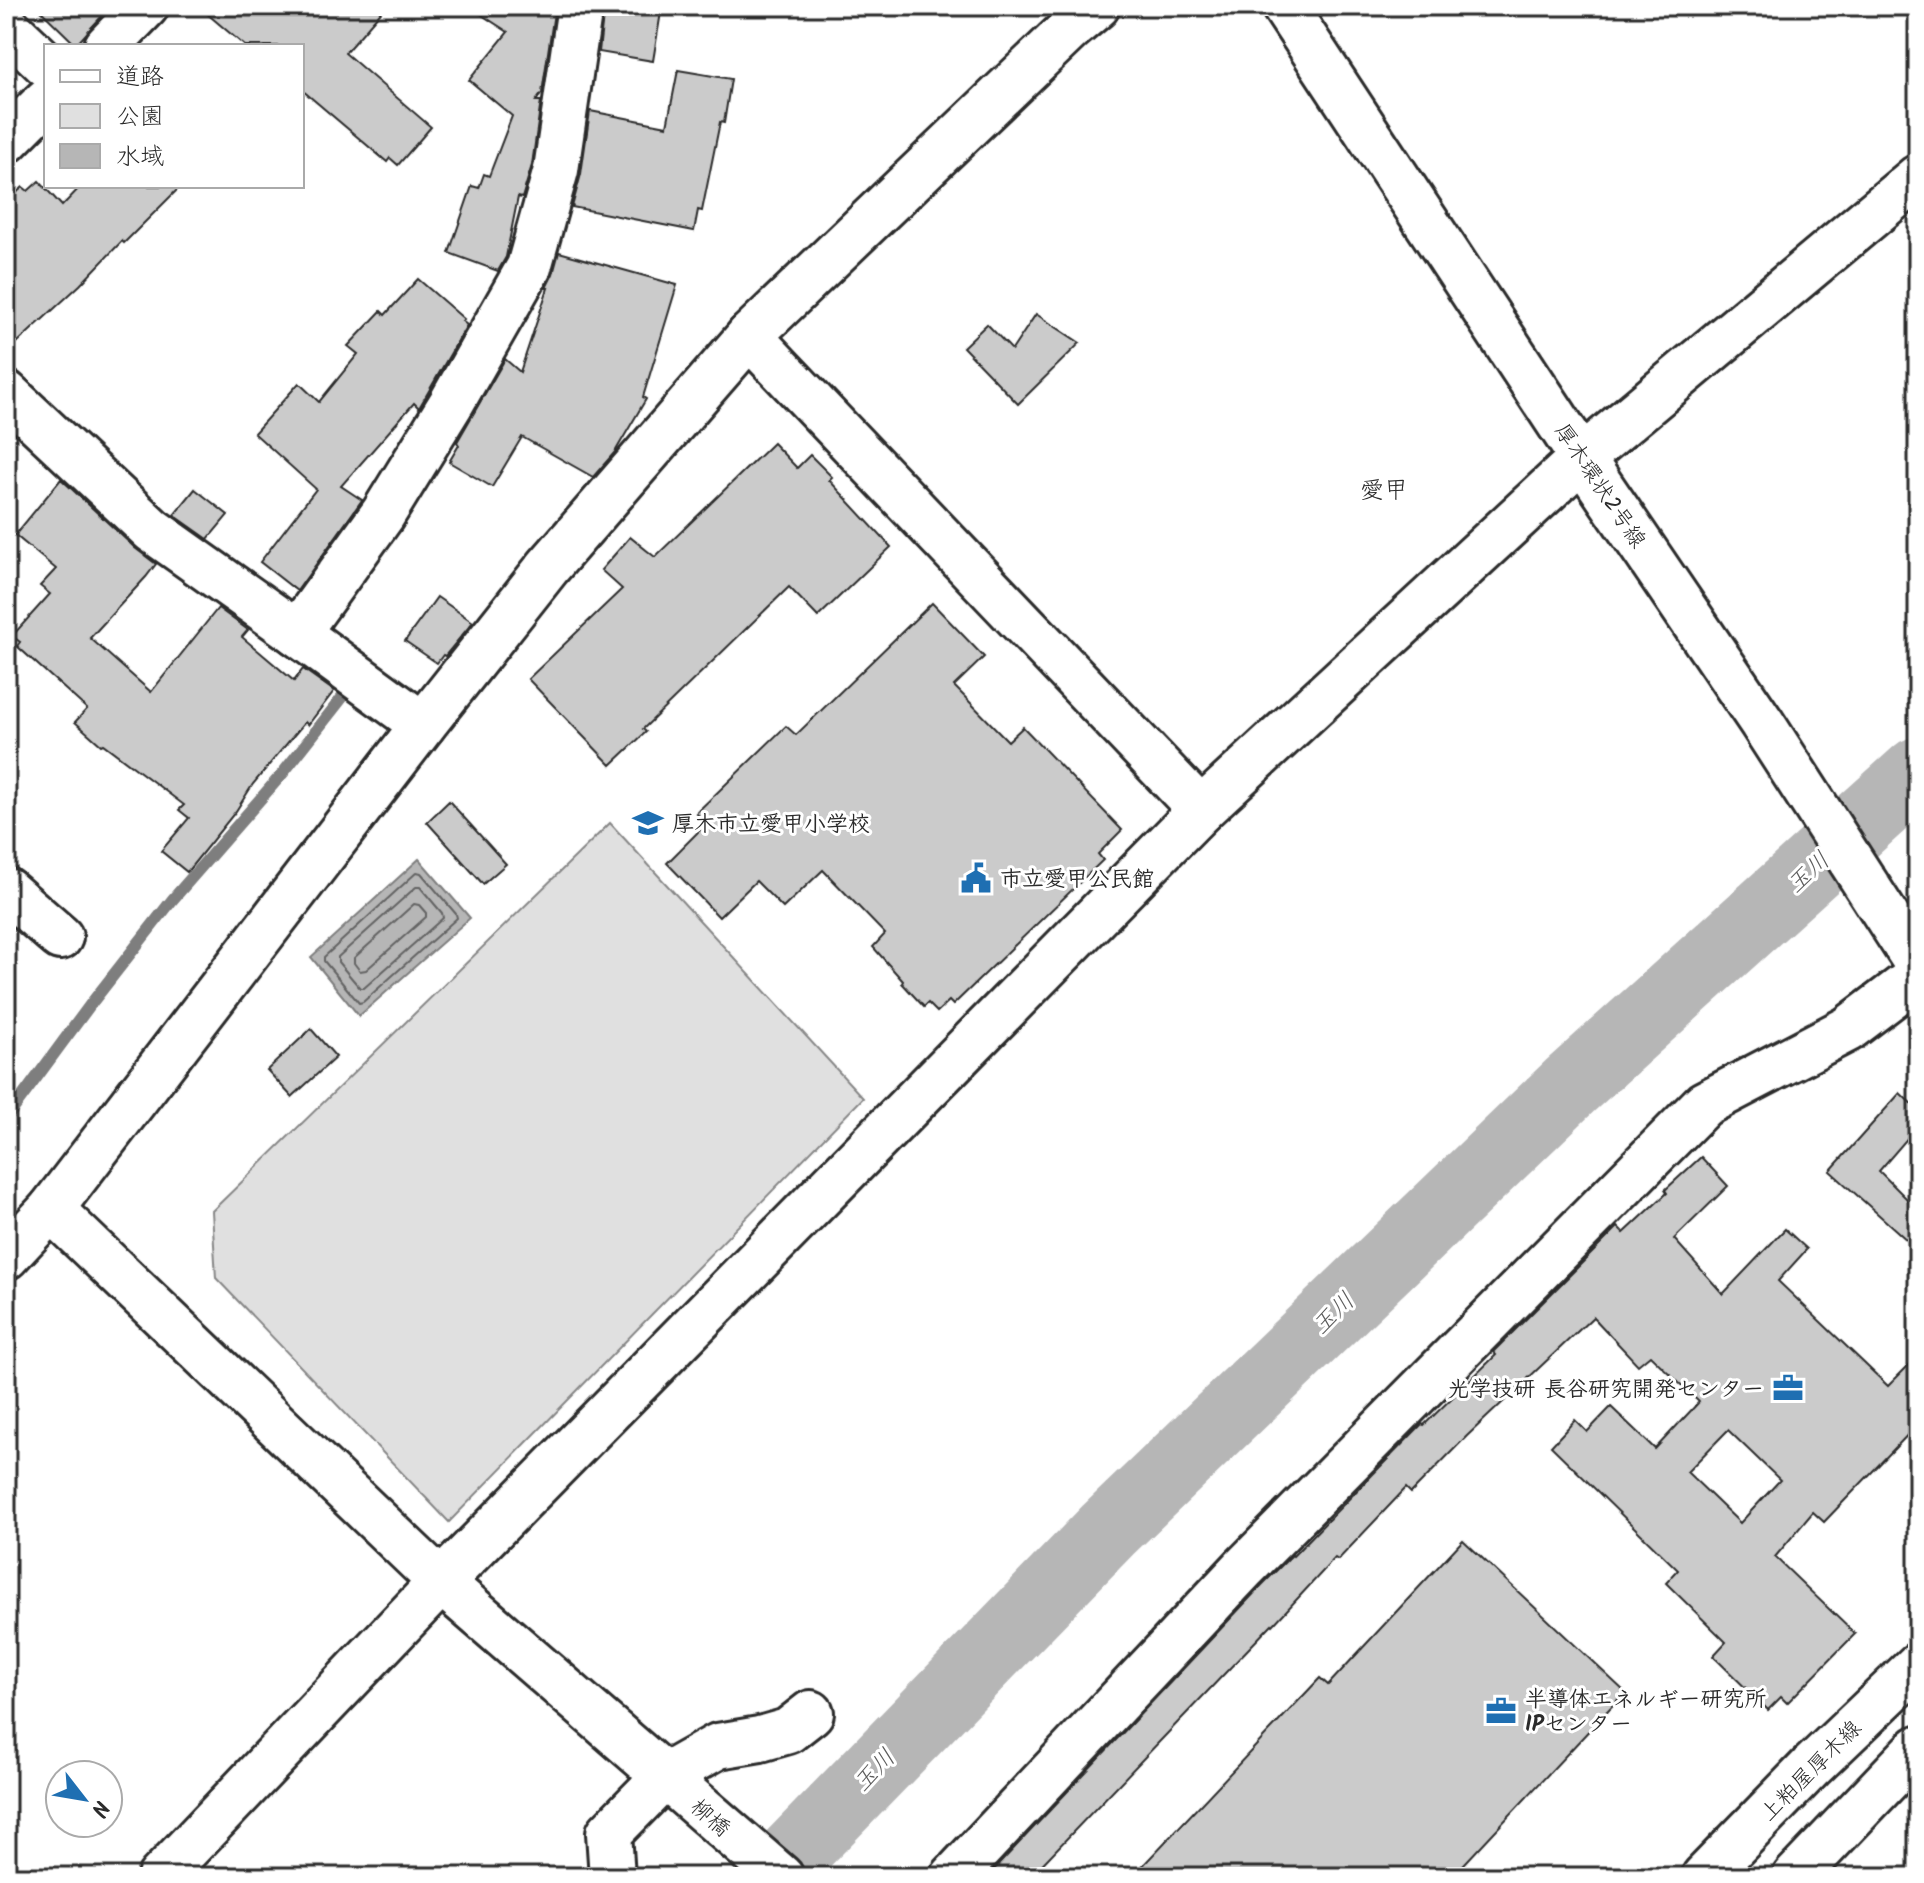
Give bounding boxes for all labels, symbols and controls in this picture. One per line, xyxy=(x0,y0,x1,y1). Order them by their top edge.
legend xyxy=(44,44,304,188)
text: 道路 xyxy=(116,58,164,97)
text: 公園 xyxy=(116,98,164,137)
text: 水域 xyxy=(116,138,164,177)
street label: 厚木環状2号線 xyxy=(1544,417,1654,556)
district label: 愛甲 xyxy=(1360,472,1408,511)
school or university icon: 厚木市立愛甲小学校 xyxy=(631,806,665,840)
place label: 厚木市立愛甲小学校 xyxy=(672,808,870,843)
water label: 玉川 xyxy=(1778,843,1840,904)
public building icon: 市立愛甲公民館 xyxy=(959,861,993,895)
place label: 市立愛甲公民館 xyxy=(1000,863,1154,898)
water label: 玉川 xyxy=(1303,1283,1365,1345)
office icon: 光学技研 長谷研究開発センター xyxy=(1771,1371,1805,1405)
place label: 光学技研 長谷研究開発センター xyxy=(1448,1373,1764,1408)
place label: 半導体エネルギー研究所 IPセンター xyxy=(1525,1683,1767,1743)
office icon: 半導体エネルギー研究所 IPセンター xyxy=(1484,1694,1518,1728)
street label: 上粕屋厚木線 xyxy=(1753,1713,1871,1831)
water label: 玉川 xyxy=(844,1740,906,1802)
north arrow xyxy=(44,1759,124,1839)
street label: 柳橋 xyxy=(681,1791,737,1847)
text: N xyxy=(80,1793,118,1823)

